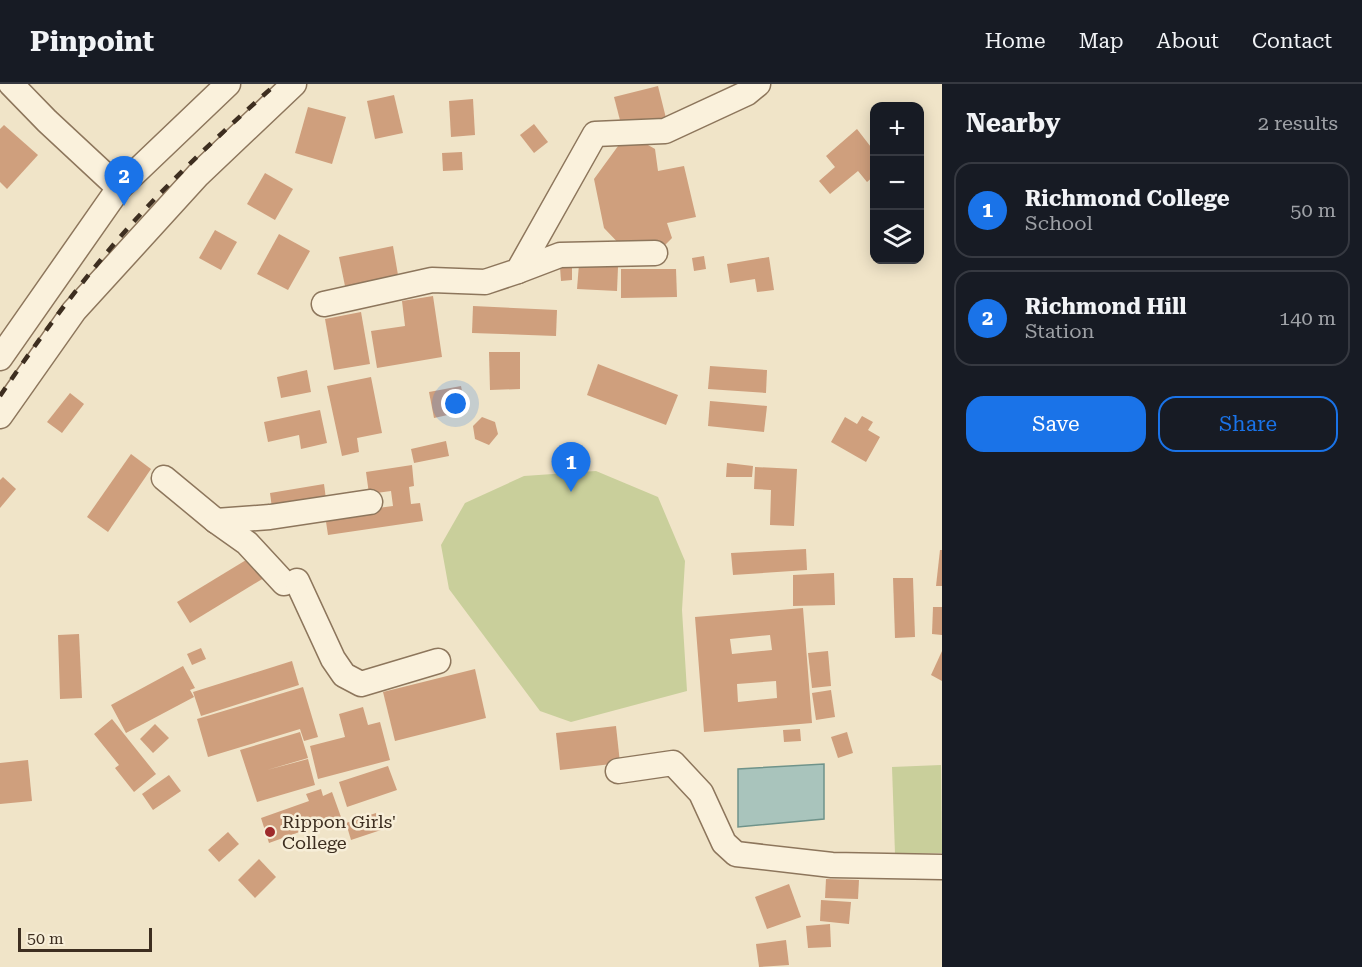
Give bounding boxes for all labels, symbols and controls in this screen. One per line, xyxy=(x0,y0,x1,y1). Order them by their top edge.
text: Pinpoint xyxy=(30,25,154,58)
text: Home xyxy=(985,29,1046,53)
text: Map xyxy=(1079,29,1124,53)
text: About xyxy=(1157,29,1219,53)
text: Contact xyxy=(1252,29,1332,53)
map controls xyxy=(870,102,924,264)
button: + xyxy=(870,102,924,156)
text: Nearby xyxy=(966,108,1060,138)
text: 2 results xyxy=(1258,111,1338,135)
pin: 2 xyxy=(104,156,144,206)
button: − xyxy=(870,156,924,210)
text: Richmond College xyxy=(1025,186,1230,211)
text: 1 xyxy=(982,198,993,222)
text: 50 m xyxy=(1290,198,1336,222)
button: layers xyxy=(870,210,924,264)
text: School xyxy=(1025,211,1093,235)
text: Richmond Hill xyxy=(1025,294,1186,319)
text: 2 xyxy=(982,306,993,330)
text: 140 m xyxy=(1279,306,1336,330)
text: Station xyxy=(1025,319,1094,343)
your location xyxy=(441,389,470,418)
button: Save xyxy=(966,396,1146,452)
button: Share xyxy=(1158,396,1338,452)
pin: 1 xyxy=(552,442,590,492)
place label: Rippon Girls' College xyxy=(282,811,396,853)
marker: Rippon Girls' College xyxy=(263,825,277,839)
scale bar xyxy=(18,925,152,952)
text: 50 m xyxy=(27,929,64,948)

